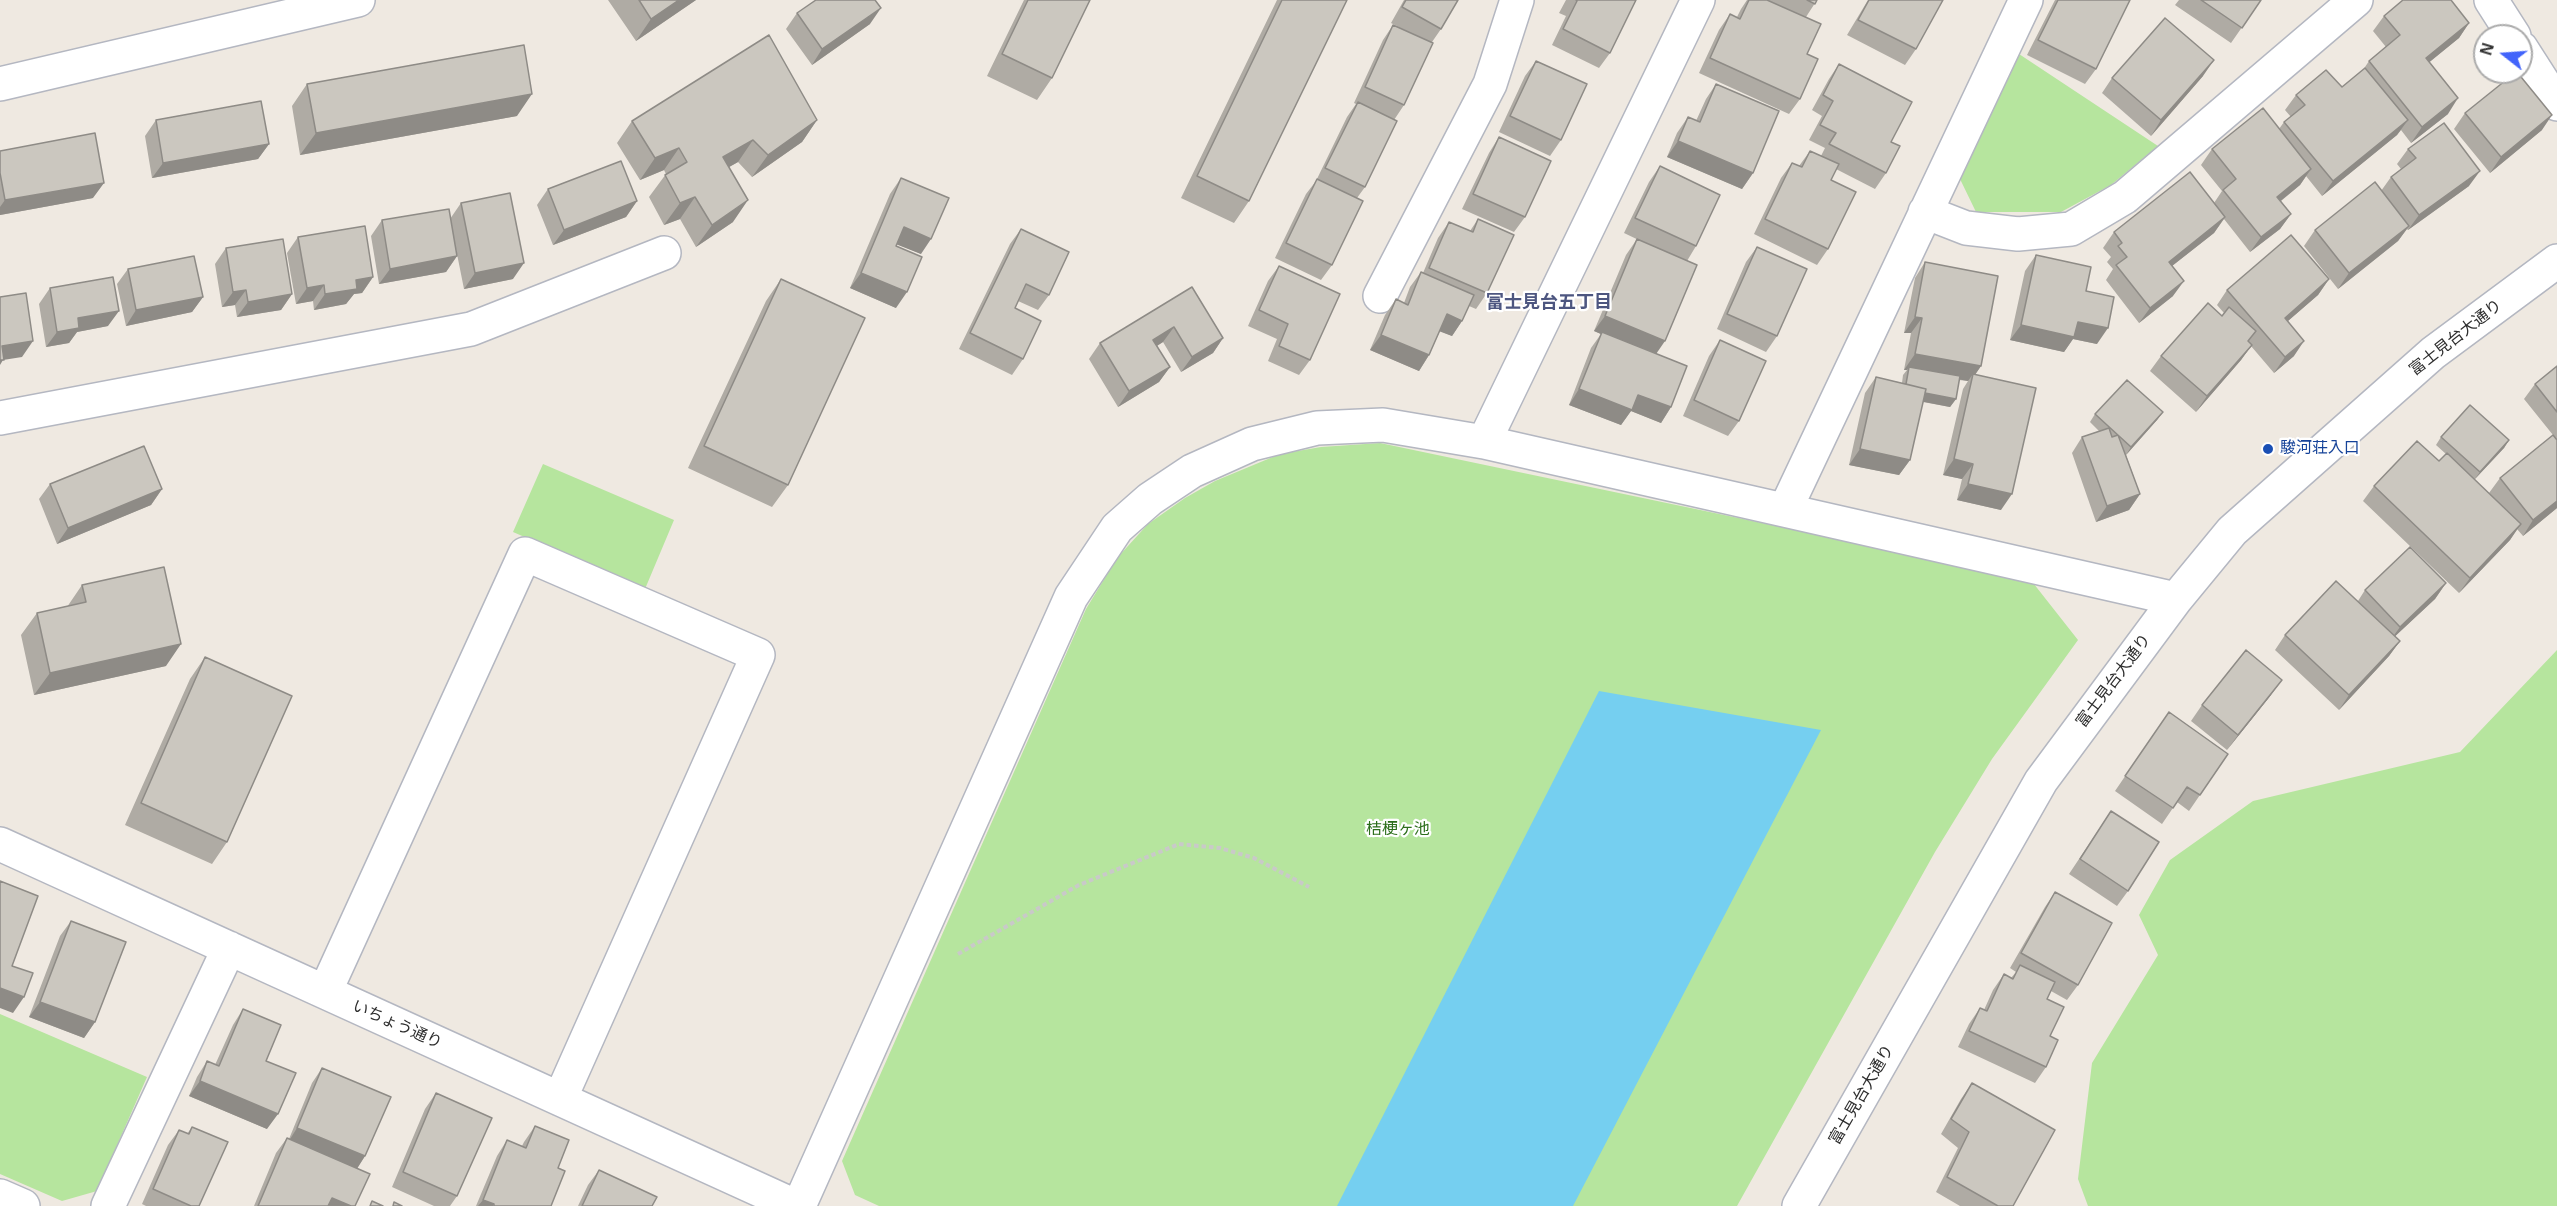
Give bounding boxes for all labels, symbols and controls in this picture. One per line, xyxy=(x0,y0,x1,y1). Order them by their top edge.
north arrow xyxy=(2473,24,2533,84)
text: N xyxy=(2477,41,2497,57)
district label: 富士見台五丁目 xyxy=(1486,292,1612,314)
street label: 富士見台大通り xyxy=(2406,296,2506,380)
place label: 駿河荘入口 xyxy=(2280,439,2360,459)
marker: 駿河荘入口 xyxy=(2261,442,2275,456)
street label: 富士見台大通り xyxy=(2073,630,2155,732)
park label: 桔梗ヶ池 xyxy=(1366,820,1430,840)
street label: いちょう通り xyxy=(349,997,445,1053)
street label: 富士見台大通り xyxy=(1826,1042,1898,1148)

